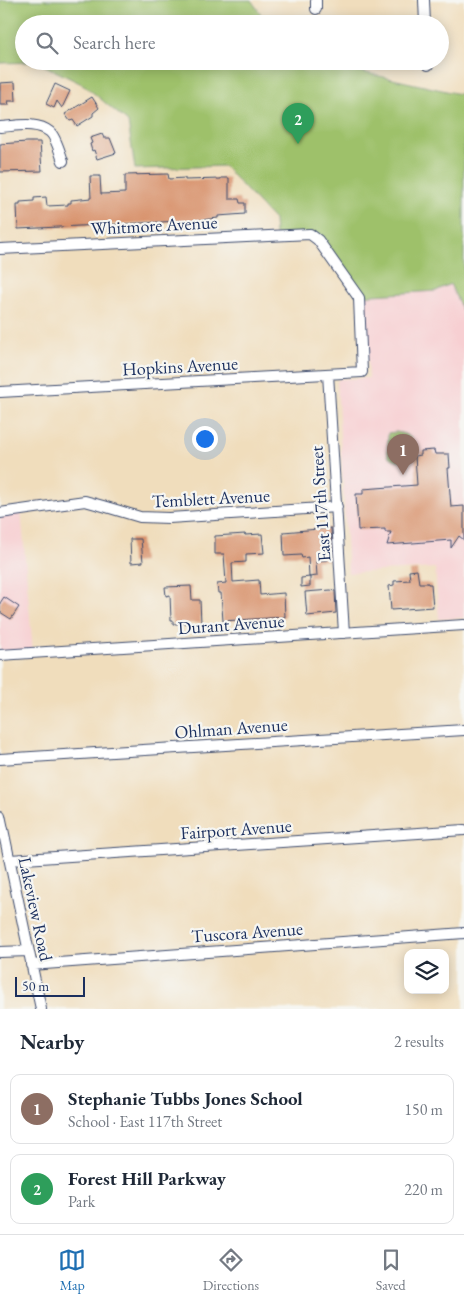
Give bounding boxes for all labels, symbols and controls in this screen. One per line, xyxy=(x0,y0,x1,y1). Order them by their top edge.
search box xyxy=(15,15,449,70)
icon: search xyxy=(33,29,61,57)
text: Search here xyxy=(73,30,155,55)
pin: 2 xyxy=(282,103,314,144)
street label: Whitmore Avenue xyxy=(90,210,218,240)
street label: Hopkins Avenue xyxy=(121,351,239,381)
your location xyxy=(192,426,218,452)
pin: 1 xyxy=(387,434,419,475)
street label: East 117th Street xyxy=(304,445,336,563)
street label: Temblett Avenue xyxy=(151,483,271,513)
street label: Durant Avenue xyxy=(177,609,285,639)
street label: Ohlman Avenue xyxy=(174,713,288,743)
street label: Fairport Avenue xyxy=(180,814,292,844)
street label: Lakeview Road xyxy=(14,855,58,964)
street label: Tuscora Avenue xyxy=(190,917,304,947)
map controls xyxy=(404,949,449,994)
button: layers xyxy=(404,949,449,994)
scale bar xyxy=(15,974,85,997)
text: 50 m xyxy=(22,977,49,995)
text: Nearby xyxy=(20,1028,84,1055)
text: 2 results xyxy=(394,1031,444,1052)
text: Stephanie Tubbs Jones School xyxy=(68,1086,303,1111)
text: 1 xyxy=(33,1099,41,1120)
text: 150 m xyxy=(404,1099,443,1120)
text: School · East 117th Street xyxy=(68,1111,222,1132)
text: Forest Hill Parkway xyxy=(68,1166,226,1191)
text: 2 xyxy=(33,1179,41,1200)
text: 220 m xyxy=(404,1179,443,1200)
text: Park xyxy=(68,1191,95,1212)
tab: Map xyxy=(58,1246,86,1294)
tab: Directions xyxy=(203,1246,259,1294)
tab: Saved xyxy=(376,1246,406,1294)

